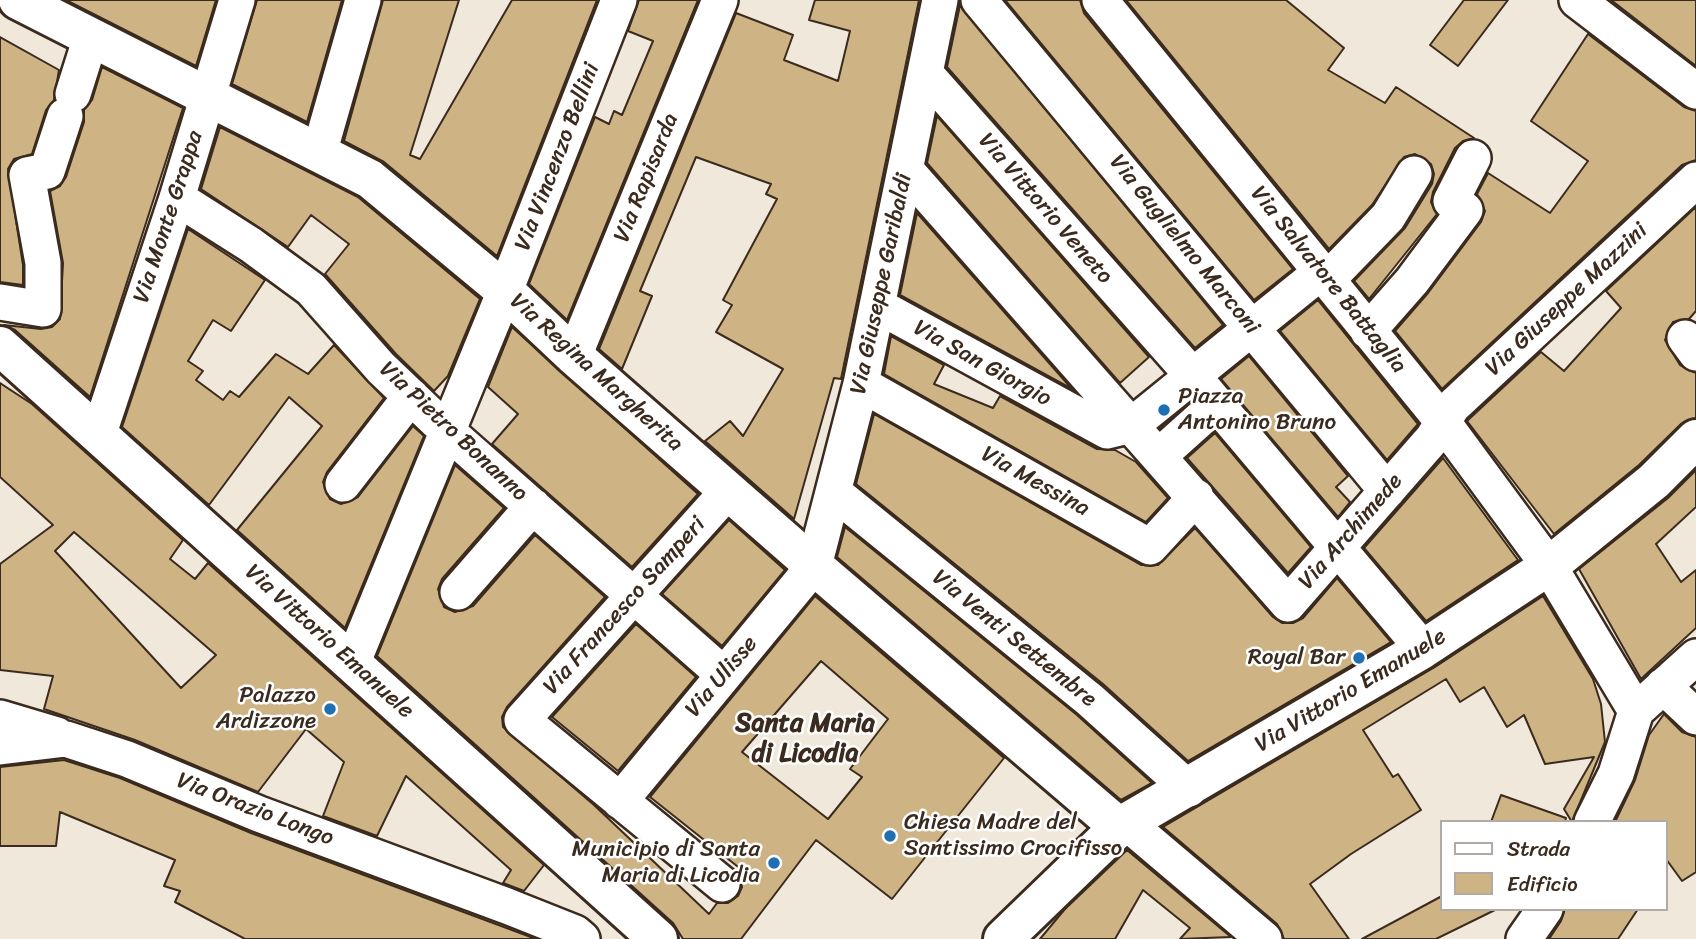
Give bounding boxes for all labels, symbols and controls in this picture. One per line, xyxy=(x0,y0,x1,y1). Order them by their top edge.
street label: Via Vincenzo Bellini xyxy=(510,59,606,255)
street label: Via Rapisarda xyxy=(609,109,685,247)
street label: Via Monte Grappa xyxy=(128,127,210,307)
street label: Via Vittorio Veneto xyxy=(972,128,1118,290)
street label: Via Guglielmo Marconi xyxy=(1103,149,1265,341)
street label: Via Giuseppe Garibaldi xyxy=(845,171,919,397)
street label: Via Salvatore Battaglia xyxy=(1244,181,1412,379)
street label: Via Giuseppe Mazzini xyxy=(1480,218,1654,382)
street label: Via Regina Margherita xyxy=(504,288,688,458)
street label: Via San Giorgio xyxy=(908,315,1056,413)
street label: Via Pietro Bonanno xyxy=(373,356,533,508)
place label: Piazza Antonino Bruno xyxy=(1178,383,1336,437)
marker: Piazza Antonino Bruno xyxy=(1156,402,1172,418)
street label: Via Messina xyxy=(976,441,1094,523)
street label: Via Archimede xyxy=(1293,468,1409,596)
street label: Via Francesco Samperi xyxy=(538,511,712,701)
street label: Via Vittorio Emanuele xyxy=(239,559,419,725)
street label: Via Venti Settembre xyxy=(926,564,1102,714)
street label: Via Vittorio Emanuele xyxy=(1251,623,1451,759)
street label: Via Ulisse xyxy=(680,631,764,723)
place label: Royal Bar xyxy=(1248,644,1345,672)
marker: Royal Bar xyxy=(1351,650,1367,666)
place label: Palazzo Ardizzone xyxy=(216,682,316,736)
marker: Palazzo Ardizzone xyxy=(322,701,338,717)
district label: Santa Maria di Licodia xyxy=(735,708,875,770)
street label: Via Orazio Longo xyxy=(173,767,337,853)
place label: Chiesa Madre del Santissimo Crocifisso xyxy=(904,809,1122,863)
legend xyxy=(1440,820,1668,911)
marker: Chiesa Madre del Santissimo Crocifisso xyxy=(882,828,898,844)
text: Strada xyxy=(1507,830,1570,868)
place label: Municipio di Santa Maria di Licodia xyxy=(572,836,760,890)
marker: Municipio di Santa Maria di Licodia xyxy=(766,855,782,871)
text: Edificio xyxy=(1507,865,1578,903)

